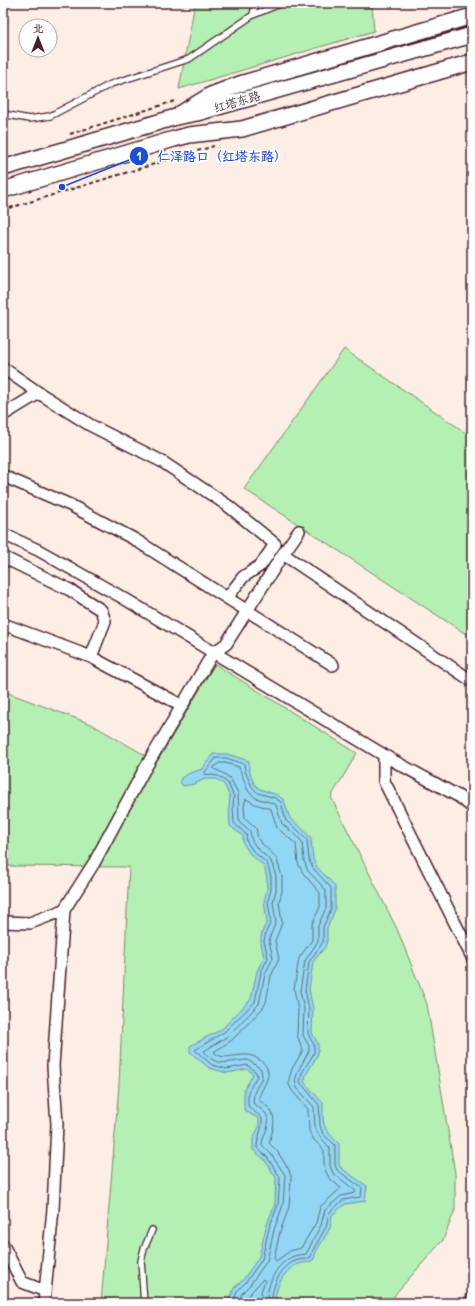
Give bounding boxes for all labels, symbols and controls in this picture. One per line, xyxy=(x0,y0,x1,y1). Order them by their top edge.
north arrow xyxy=(18,18,58,58)
text: 北 xyxy=(33,21,44,35)
street label: 红塔东路 xyxy=(211,87,262,116)
callout: 仁泽路口（红塔东路） xyxy=(129,144,295,169)
text: 1 xyxy=(137,147,142,164)
text: 仁泽路口（红塔东路） xyxy=(157,147,287,165)

